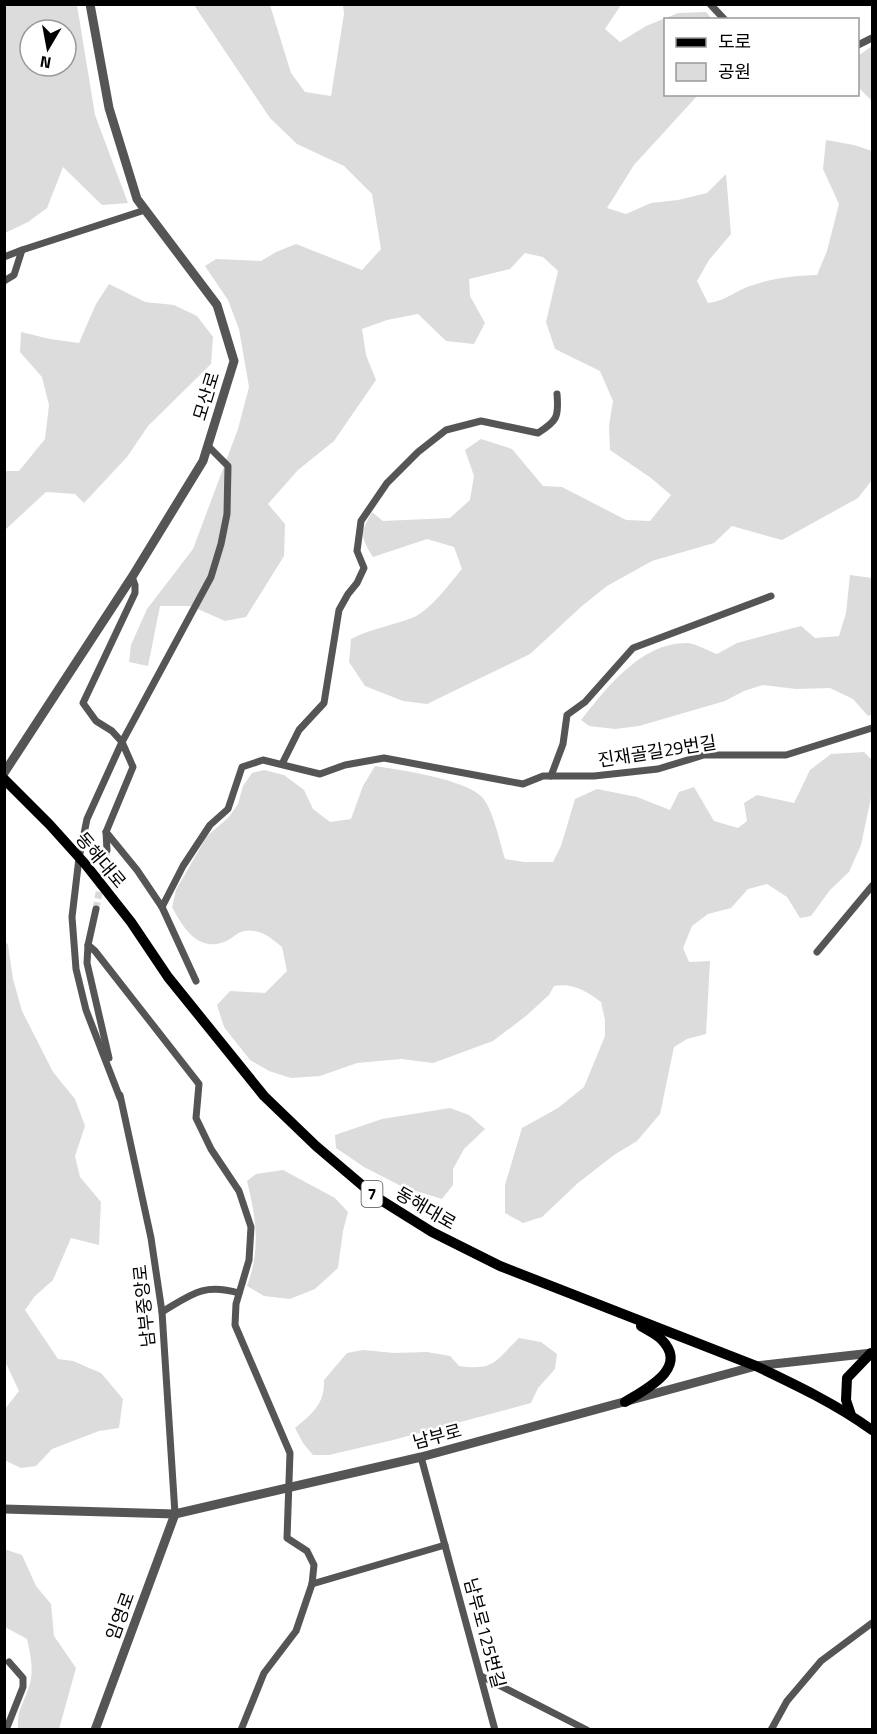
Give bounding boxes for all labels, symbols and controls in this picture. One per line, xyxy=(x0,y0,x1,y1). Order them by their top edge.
north arrow xyxy=(18,18,78,78)
legend xyxy=(664,18,859,96)
text: 도로 xyxy=(718,28,751,55)
text: N xyxy=(38,50,53,76)
text: 공원 xyxy=(718,58,751,85)
street label: 모산로 xyxy=(186,368,226,424)
street label: 진재골길29번길 xyxy=(596,728,718,774)
street label: 동해대로 xyxy=(69,826,133,894)
street label: 동해대로 xyxy=(391,1180,461,1236)
road number: 7 xyxy=(362,1181,382,1207)
street label: 남부중앙로 xyxy=(126,1263,162,1349)
street label: 남부로 xyxy=(410,1417,464,1455)
street label: 남부로125번길 xyxy=(457,1575,513,1691)
street label: 임영로 xyxy=(99,1588,141,1644)

